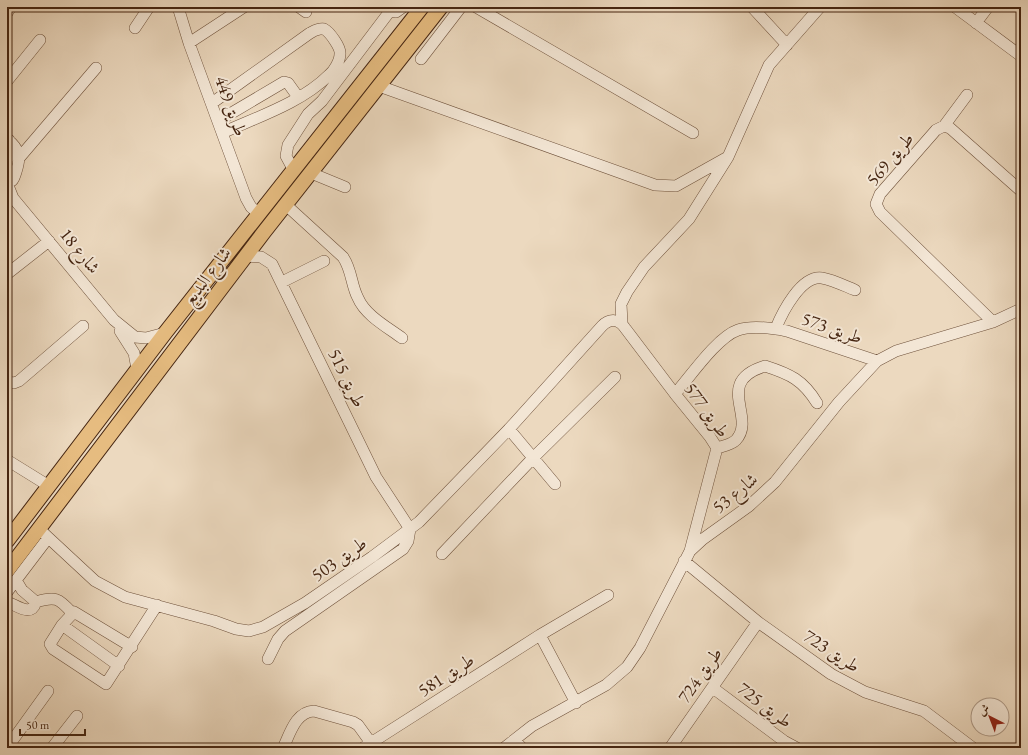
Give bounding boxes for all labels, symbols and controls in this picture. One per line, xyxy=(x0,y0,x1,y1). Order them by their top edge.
street label: طريق 449 xyxy=(209,73,253,139)
street label: طريق 569 xyxy=(861,127,919,191)
street label: شارع 18 xyxy=(52,223,106,281)
street label: شارع البديع xyxy=(177,242,240,312)
street label: طريق 573 xyxy=(799,306,865,350)
street label: طريق 515 xyxy=(323,345,371,411)
street label: طريق 577 xyxy=(679,378,735,442)
street label: شارع 53 xyxy=(707,467,765,521)
street label: طريق 503 xyxy=(307,531,371,587)
street label: طريق 723 xyxy=(799,624,865,678)
street label: طريق 724 xyxy=(672,643,728,707)
street label: طريق 581 xyxy=(413,648,479,702)
street label: طريق 725 xyxy=(733,677,797,733)
north arrow xyxy=(970,697,1010,737)
text: ش xyxy=(975,701,992,718)
scale bar xyxy=(20,711,85,737)
text: 50 m xyxy=(26,717,50,733)

